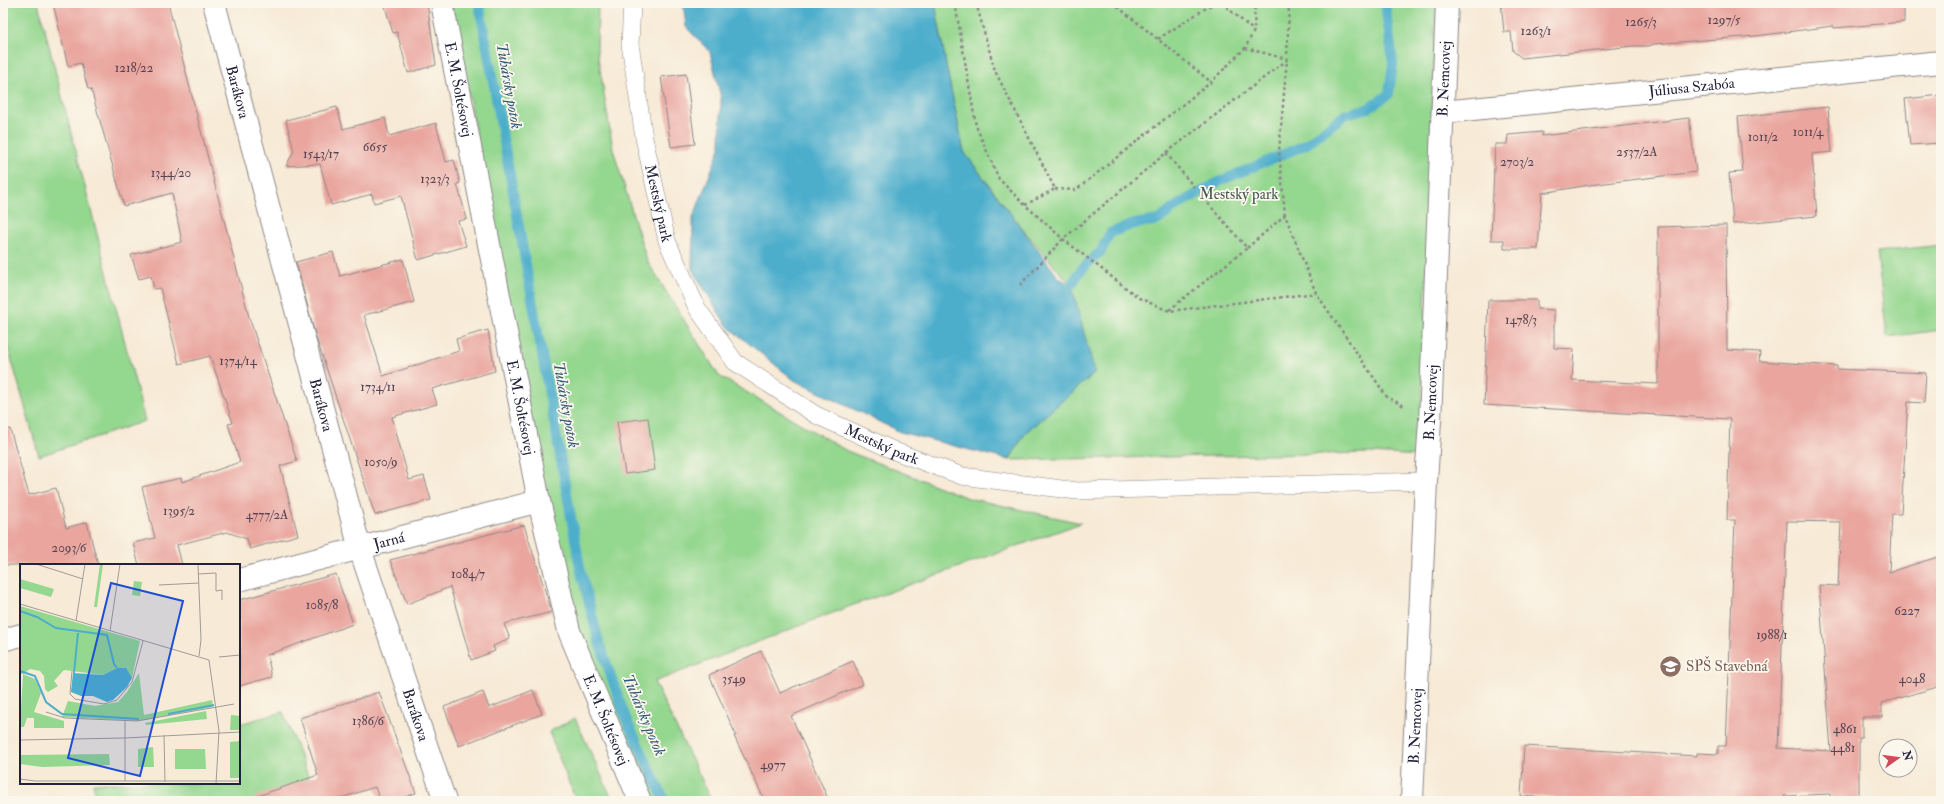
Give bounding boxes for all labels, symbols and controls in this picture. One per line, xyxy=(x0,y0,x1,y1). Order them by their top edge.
house number: 1297/5 xyxy=(1708,12,1741,28)
house number: 1265/3 xyxy=(1625,14,1657,30)
house number: 1263/1 xyxy=(1521,23,1552,39)
street label: E. M. Šoltésovej xyxy=(440,40,477,138)
street label: B. Nemcovej xyxy=(1433,40,1455,117)
water label: Tuhársky potok xyxy=(492,41,526,131)
house number: 1218/22 xyxy=(115,60,154,76)
street label: Barákova xyxy=(222,63,254,121)
street label: Júliusa Szabóa xyxy=(1647,73,1736,102)
house number: 1011/4 xyxy=(1793,124,1824,140)
house number: 1011/2 xyxy=(1748,129,1779,145)
house number: 6655 xyxy=(363,139,388,155)
house number: 2537/2A xyxy=(1616,144,1658,160)
house number: 1543/17 xyxy=(303,146,339,162)
house number: 2703/2 xyxy=(1500,154,1534,170)
street label: Mestský park xyxy=(641,163,676,244)
house number: 1344/20 xyxy=(151,165,191,181)
house number: 1323/3 xyxy=(420,171,450,187)
park label: Mestský park xyxy=(1199,185,1279,205)
house number: 1478/3 xyxy=(1505,312,1537,328)
house number: 1374/14 xyxy=(219,353,258,369)
street label: E. M. Šoltésovej xyxy=(502,358,539,456)
water label: Tuhársky potok xyxy=(549,360,583,450)
street label: B. Nemcovej xyxy=(1419,364,1442,441)
street label: Barákova xyxy=(305,376,338,434)
house number: 1734/11 xyxy=(360,379,396,395)
street label: Mestský park xyxy=(842,420,922,469)
house number: 1050/9 xyxy=(364,454,398,470)
house number: 1395/2 xyxy=(163,503,195,519)
house number: 4777/2A xyxy=(246,507,289,523)
street label: Jarná xyxy=(370,527,407,555)
house number: 2093/6 xyxy=(52,540,88,556)
inset map xyxy=(20,564,240,784)
house number: 1084/7 xyxy=(451,566,485,582)
house number: 1085/8 xyxy=(306,597,338,613)
house number: 6227 xyxy=(1894,603,1920,619)
house number: 1988/1 xyxy=(1756,627,1788,643)
school or university icon: SPŠ Stavebná xyxy=(1657,653,1683,679)
place label: SPŠ Stavebná xyxy=(1686,655,1768,676)
water label: Tuhársky potok xyxy=(618,671,670,759)
house number: 3549 xyxy=(722,671,746,687)
house number: 4048 xyxy=(1899,671,1925,687)
street label: E. M. Šoltésovej xyxy=(579,672,633,768)
street label: Barákova xyxy=(398,686,434,744)
street label: B. Nemcovej xyxy=(1404,688,1426,764)
house number: 1386/6 xyxy=(352,713,386,729)
house number: 4861 xyxy=(1833,721,1857,737)
north arrow xyxy=(1878,738,1918,778)
house number: 4481 xyxy=(1831,740,1856,756)
text: N xyxy=(1899,748,1915,763)
house number: 4977 xyxy=(760,757,786,773)

